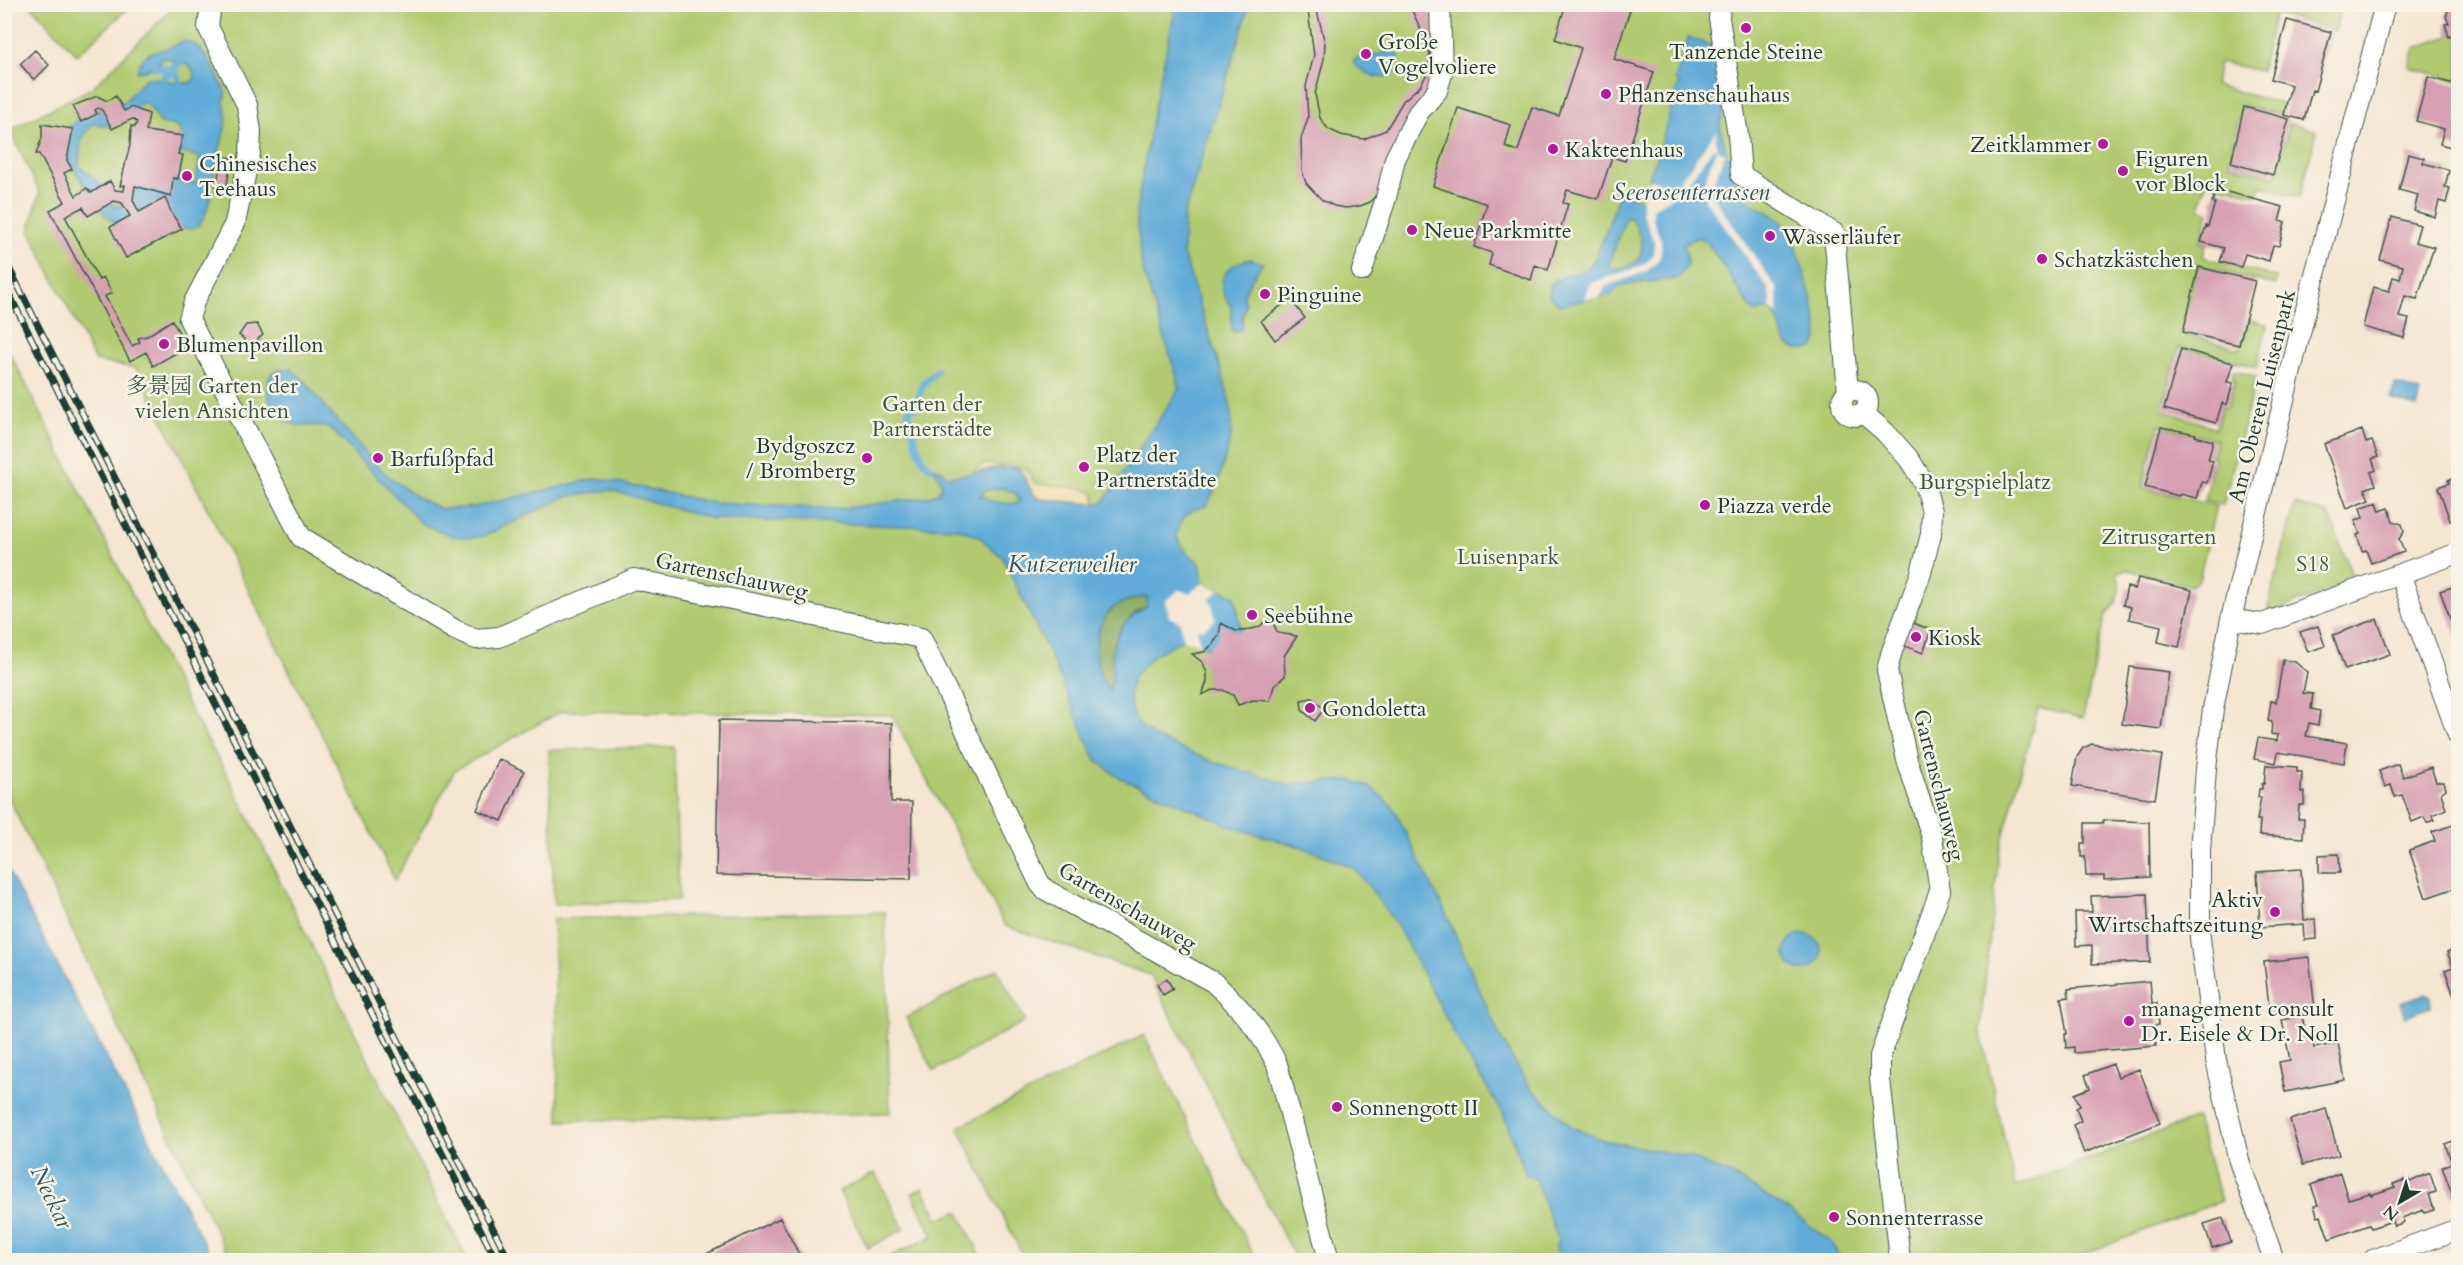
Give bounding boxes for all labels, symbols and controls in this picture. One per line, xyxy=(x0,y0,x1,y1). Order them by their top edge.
marker: Tanzende Steine xyxy=(1739,21,1753,35)
place label: Große Vogelvoliere xyxy=(1378,27,1497,82)
place label: Tanzende Steine xyxy=(1669,37,1823,67)
marker: Große Vogelvoliere xyxy=(1359,47,1373,61)
place label: Pflanzenschauhaus xyxy=(1618,80,1790,110)
marker: Pflanzenschauhaus xyxy=(1599,87,1613,101)
place label: Zeitklammer xyxy=(1970,130,2092,160)
place label: Kakteenhaus xyxy=(1565,135,1683,165)
marker: Zeitklammer xyxy=(2096,137,2110,151)
marker: Kakteenhaus xyxy=(1546,142,1560,156)
place label: Figuren vor Block xyxy=(2135,144,2226,199)
place label: Chinesisches Teehaus xyxy=(199,149,317,204)
marker: Figuren vor Block xyxy=(2116,164,2130,178)
marker: Chinesisches Teehaus xyxy=(180,169,194,183)
water label: Seerosenterrassen xyxy=(1612,176,1770,209)
place label: Neue Parkmitte xyxy=(1424,216,1572,246)
place label: Wasserläufer xyxy=(1781,222,1902,252)
marker: Neue Parkmitte xyxy=(1405,223,1419,237)
marker: Wasserläufer xyxy=(1763,229,1777,243)
place label: Schatzkästchen xyxy=(2054,245,2194,275)
marker: Schatzkästchen xyxy=(2035,252,2049,266)
place label: Pinguine xyxy=(1277,280,1362,310)
street label: Am Oberen Luisenpark xyxy=(2221,286,2303,507)
marker: Pinguine xyxy=(1258,287,1272,301)
place label: Blumenpavillon xyxy=(176,330,324,360)
marker: Blumenpavillon xyxy=(157,337,171,351)
park label: 多景园 Garten der vielen Ansichten xyxy=(126,371,299,426)
park label: Garten der Partnerstädte xyxy=(872,389,992,444)
place label: Bydgoszcz / Bromberg xyxy=(746,431,856,486)
place label: Platz der Partnerstädte xyxy=(1096,440,1217,495)
place label: Barfußpfad xyxy=(390,444,494,474)
marker: Barfußpfad xyxy=(371,451,385,465)
marker: Bydgoszcz / Bromberg xyxy=(860,451,874,465)
marker: Platz der Partnerstädte xyxy=(1077,460,1091,474)
park label: Burgspielplatz xyxy=(1919,467,2051,497)
place label: Piazza verde xyxy=(1717,491,1832,521)
marker: Piazza verde xyxy=(1698,498,1712,512)
park label: Zitrusgarten xyxy=(2101,522,2217,552)
park label: Luisenpark xyxy=(1457,542,1559,572)
street label: Gartenschauweg xyxy=(653,545,812,607)
water label: Kutzerweiher xyxy=(1008,548,1138,581)
park label: S18 xyxy=(2296,549,2330,579)
place label: Seebühne xyxy=(1264,601,1353,631)
marker: Seebühne xyxy=(1245,608,1259,622)
place label: Kiosk xyxy=(1928,623,1982,653)
marker: Kiosk xyxy=(1909,630,1923,644)
place label: Gondoletta xyxy=(1322,694,1427,724)
marker: Gondoletta xyxy=(1303,701,1317,715)
street label: Gartenschauweg xyxy=(1906,706,1973,865)
street label: Gartenschauweg xyxy=(1053,855,1203,959)
place label: Aktiv Wirtschaftszeitung xyxy=(2087,885,2264,940)
marker: Aktiv Wirtschaftszeitung xyxy=(2268,905,2282,919)
place label: management consult Dr. Eisele & Dr. Noll xyxy=(2141,994,2339,1049)
marker: management consult Dr. Eisele & Dr. Noll xyxy=(2122,1014,2136,1028)
place label: Sonnengott II xyxy=(1349,1093,1478,1123)
marker: Sonnengott II xyxy=(1330,1100,1344,1114)
water label: Neckar xyxy=(22,1160,81,1235)
north arrow xyxy=(2370,1172,2430,1232)
text: N xyxy=(2379,1200,2404,1226)
place label: Sonnenterrasse xyxy=(1846,1203,1984,1233)
marker: Sonnenterrasse xyxy=(1827,1210,1841,1224)

